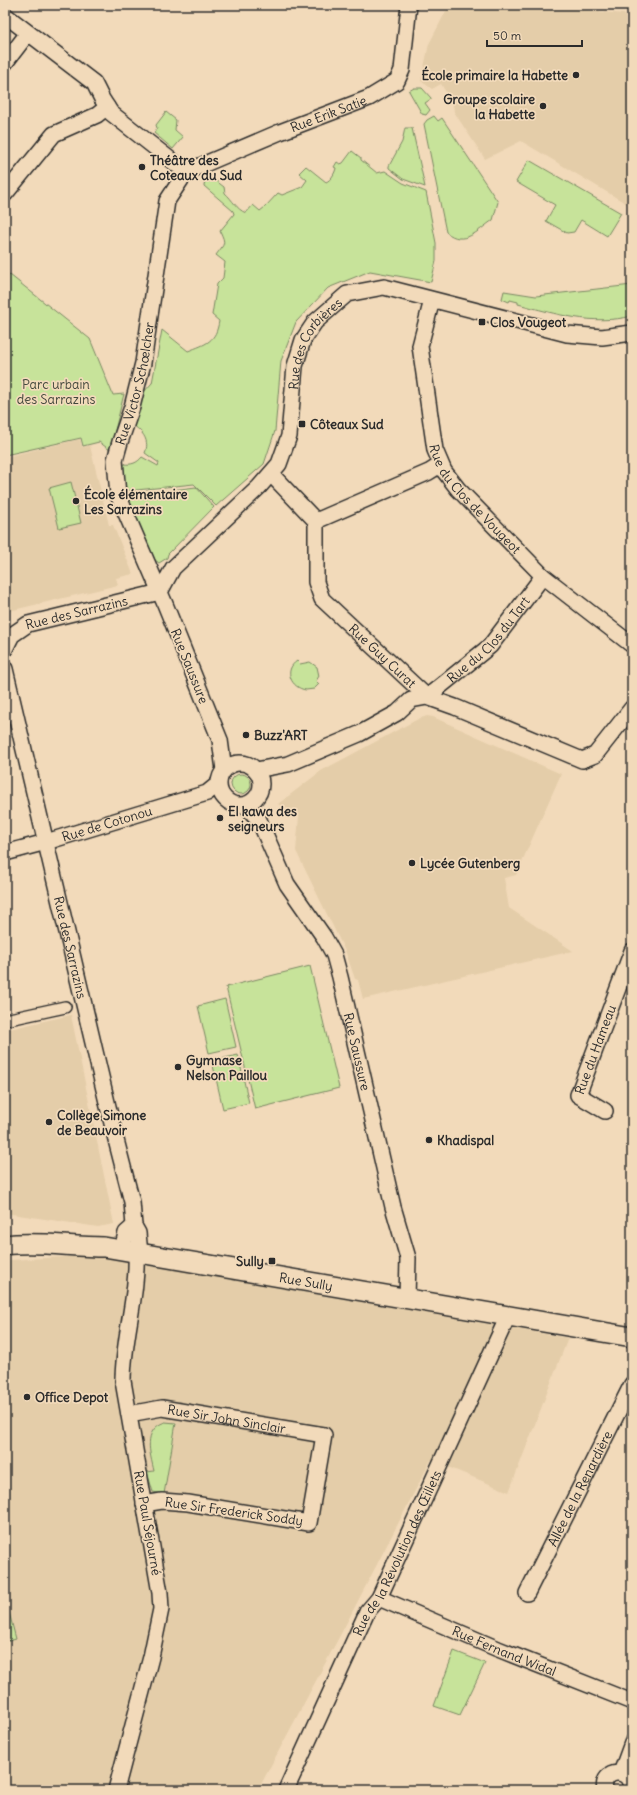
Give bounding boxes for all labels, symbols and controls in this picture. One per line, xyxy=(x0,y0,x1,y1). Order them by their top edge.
scale bar xyxy=(487,22,582,48)
text: 50 m xyxy=(493,28,522,43)
place label: École primaire la Habette xyxy=(421,66,568,84)
marker: École primaire la Habette xyxy=(571,70,581,80)
place label: Groupe scolaire la Habette xyxy=(443,91,535,123)
street label: Rue Erik Satie xyxy=(288,92,369,136)
marker: Groupe scolaire la Habette xyxy=(538,101,548,111)
place label: Théâtre des Coteaux du Sud xyxy=(150,152,242,184)
marker: Théâtre des Coteaux du Sud xyxy=(137,162,147,172)
street label: Rue des Corbières xyxy=(285,294,346,390)
place label: Clos Vougeot xyxy=(490,314,567,331)
marker: Clos Vougeot xyxy=(477,317,487,327)
street label: Rue Victor Schœlcher xyxy=(112,320,158,447)
park label: Parc urbain des Sarrazins xyxy=(17,376,95,408)
place label: Côteaux Sud xyxy=(310,416,384,433)
marker: Côteaux Sud xyxy=(297,419,307,429)
street label: Rue du Clos de Vougeot xyxy=(425,443,525,558)
place label: École élémentaire Les Sarrazins xyxy=(84,485,188,518)
marker: École élémentaire Les Sarrazins xyxy=(71,496,81,506)
street label: Rue des Sarrazins xyxy=(24,592,130,633)
street label: Rue du Clos du Tart xyxy=(444,593,534,686)
street label: Rue Guy Curat xyxy=(345,620,420,692)
street label: Rue Saussure xyxy=(167,626,212,706)
place label: Buzz'ART xyxy=(254,727,308,744)
marker: Buzz'ART xyxy=(241,730,251,740)
street label: Rue de Cotonou xyxy=(60,802,154,846)
place label: El kawa des seigneurs xyxy=(228,803,297,835)
marker: El kawa des seigneurs xyxy=(215,813,225,823)
place label: Lycée Gutenberg xyxy=(420,855,520,872)
marker: Lycée Gutenberg xyxy=(407,858,417,868)
street label: Rue des Sarrazins xyxy=(50,895,90,1000)
street label: Rue du Hameau xyxy=(571,1002,620,1097)
street label: Rue Saussure xyxy=(340,1011,374,1092)
place label: Gymnase Nelson Paillou xyxy=(186,1052,268,1084)
marker: Gymnase Nelson Paillou xyxy=(173,1062,183,1072)
place label: Collège Simone de Beauvoir xyxy=(57,1107,146,1139)
marker: Collège Simone de Beauvoir xyxy=(44,1117,54,1127)
place label: Khadispal xyxy=(437,1132,494,1149)
marker: Khadispal xyxy=(424,1135,434,1145)
place label: Sully xyxy=(236,1253,264,1270)
marker: Sully xyxy=(267,1256,277,1266)
street label: Rue Sully xyxy=(278,1269,334,1295)
place label: Office Depot xyxy=(35,1389,109,1406)
marker: Office Depot xyxy=(22,1392,32,1402)
street label: Rue Sir John Sinclair xyxy=(166,1401,287,1438)
street label: Allée de la Renardière xyxy=(544,1428,616,1549)
street label: Rue de la Révolution des Œillets xyxy=(349,1468,445,1639)
street label: Rue Paul Séjourné xyxy=(130,1469,165,1577)
street label: Rue Sir Frederick Soddy xyxy=(164,1493,304,1530)
street label: Rue Fernand Widal xyxy=(450,1622,559,1680)

